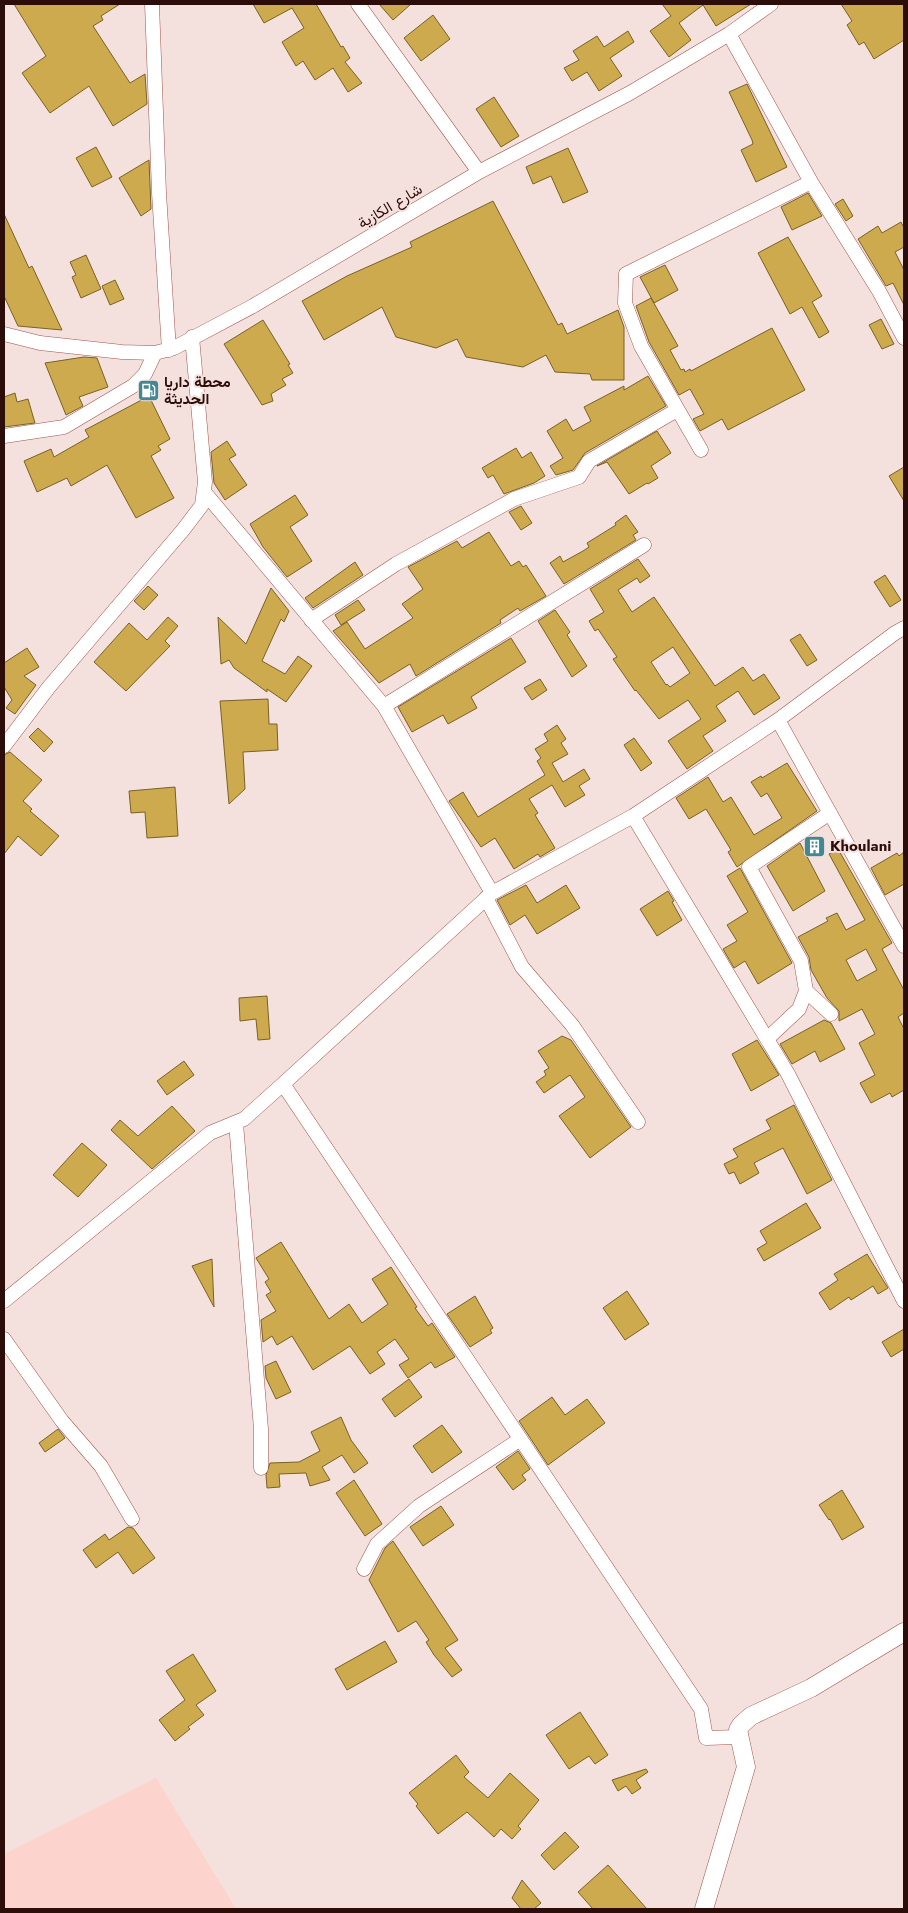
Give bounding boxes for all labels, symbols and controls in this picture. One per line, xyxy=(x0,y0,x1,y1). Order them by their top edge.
street label: شارع الكازية xyxy=(354,178,427,234)
place label: محطة داريا الحديثة xyxy=(164,371,231,410)
fuel station icon: محطة داريا الحديثة xyxy=(136,379,160,403)
building icon: Khoulani xyxy=(802,834,826,858)
place label: Khoulani xyxy=(830,835,891,857)

